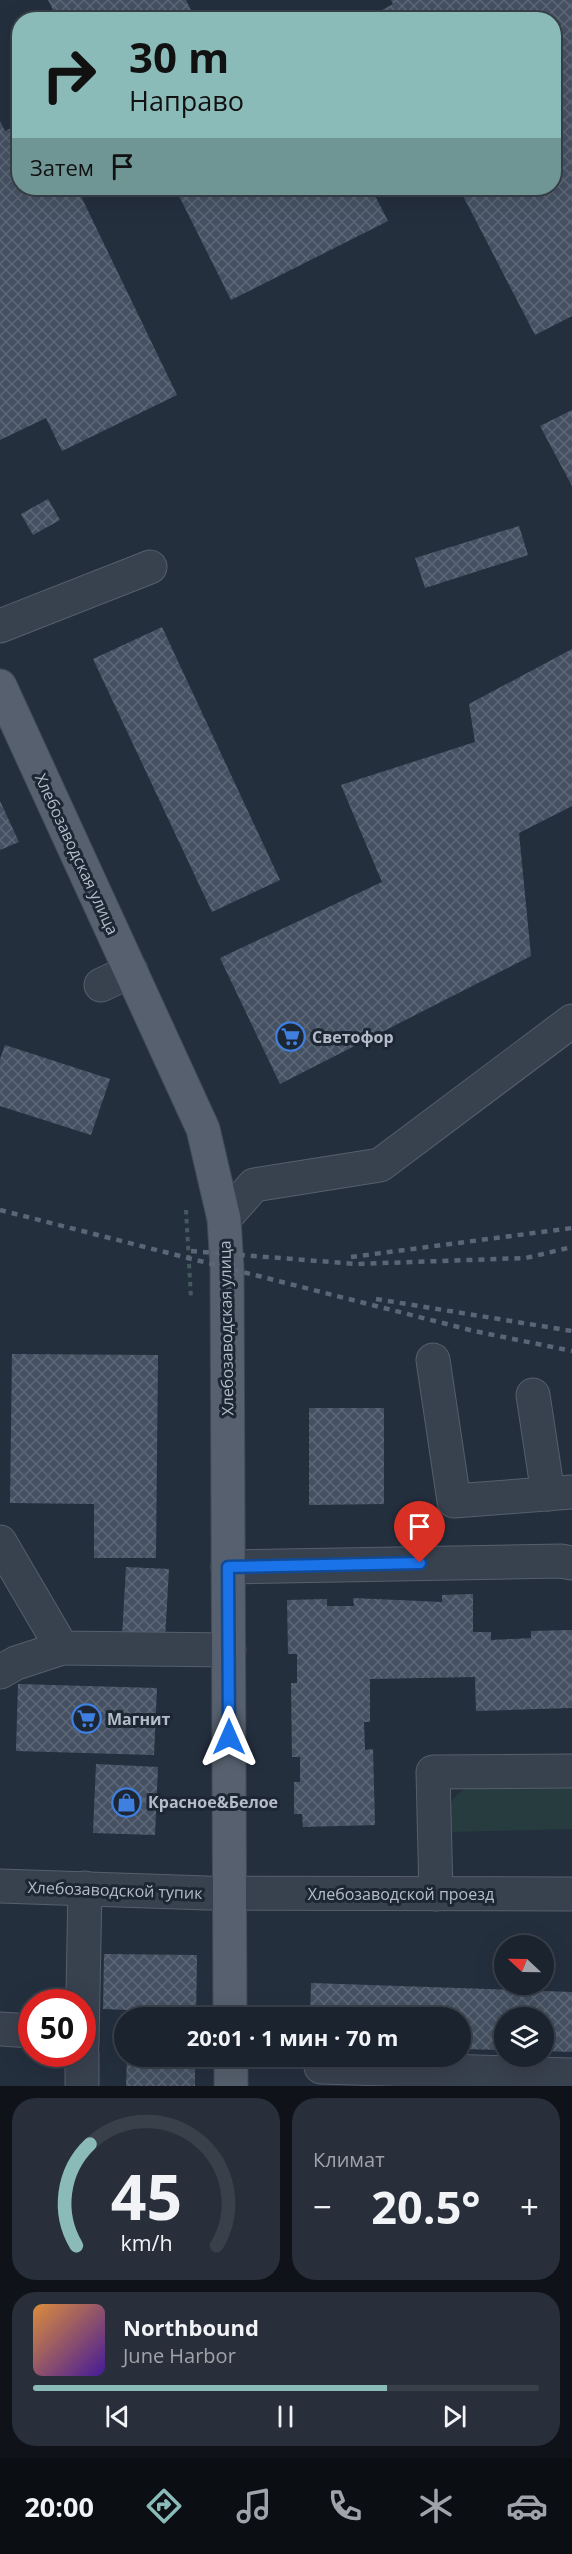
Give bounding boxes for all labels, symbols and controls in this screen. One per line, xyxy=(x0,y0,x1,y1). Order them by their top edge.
text: 30 m xyxy=(129,28,229,85)
icon: right xyxy=(30,36,108,114)
text: Направо xyxy=(129,82,244,119)
icon: arrive xyxy=(106,150,139,183)
text: Затем xyxy=(30,152,94,182)
street label: Хлебозаводская улица xyxy=(30,770,124,938)
supermarket icon: Светофор xyxy=(275,1021,307,1053)
place label: Светофор xyxy=(312,1026,394,1048)
street label: Хлебозаводская улица xyxy=(213,1240,239,1416)
pin xyxy=(394,1501,445,1563)
icon: arrive xyxy=(403,1510,436,1543)
supermarket icon: Магнит xyxy=(70,1703,102,1735)
position arrow xyxy=(197,1705,261,1769)
place label: Магнит xyxy=(107,1708,171,1730)
shop icon: Красное&Белое xyxy=(111,1786,143,1818)
place label: Красное&Белое xyxy=(148,1791,278,1813)
street label: Хлебозаводской тупик xyxy=(27,1876,204,1904)
street label: Хлебозаводской проезд xyxy=(308,1883,494,1905)
north arrow xyxy=(494,1935,554,1995)
map controls xyxy=(494,1935,554,2067)
speed limit sign: 50 xyxy=(18,1989,96,2067)
button: layers xyxy=(494,2007,554,2067)
text: 20:01 · 1 мин · 70 m xyxy=(187,2022,398,2052)
text: Климат xyxy=(313,2146,385,2173)
text: 45 xyxy=(110,2153,182,2238)
text: 20.5° xyxy=(371,2176,481,2237)
text: − xyxy=(313,2184,332,2229)
text: + xyxy=(520,2184,539,2229)
text: km/h xyxy=(120,2228,172,2257)
text: Northbound xyxy=(123,2312,259,2342)
text: June Harbor xyxy=(123,2342,236,2369)
icon: previous xyxy=(101,2400,134,2433)
icon: pause xyxy=(269,2400,302,2433)
icon: next xyxy=(438,2400,471,2433)
icon: directions xyxy=(143,2485,185,2527)
icon: music xyxy=(233,2485,275,2527)
icon: phone xyxy=(324,2485,366,2527)
icon: climate xyxy=(415,2485,457,2527)
icon: car xyxy=(506,2485,548,2527)
text: 20:00 xyxy=(24,2488,94,2525)

